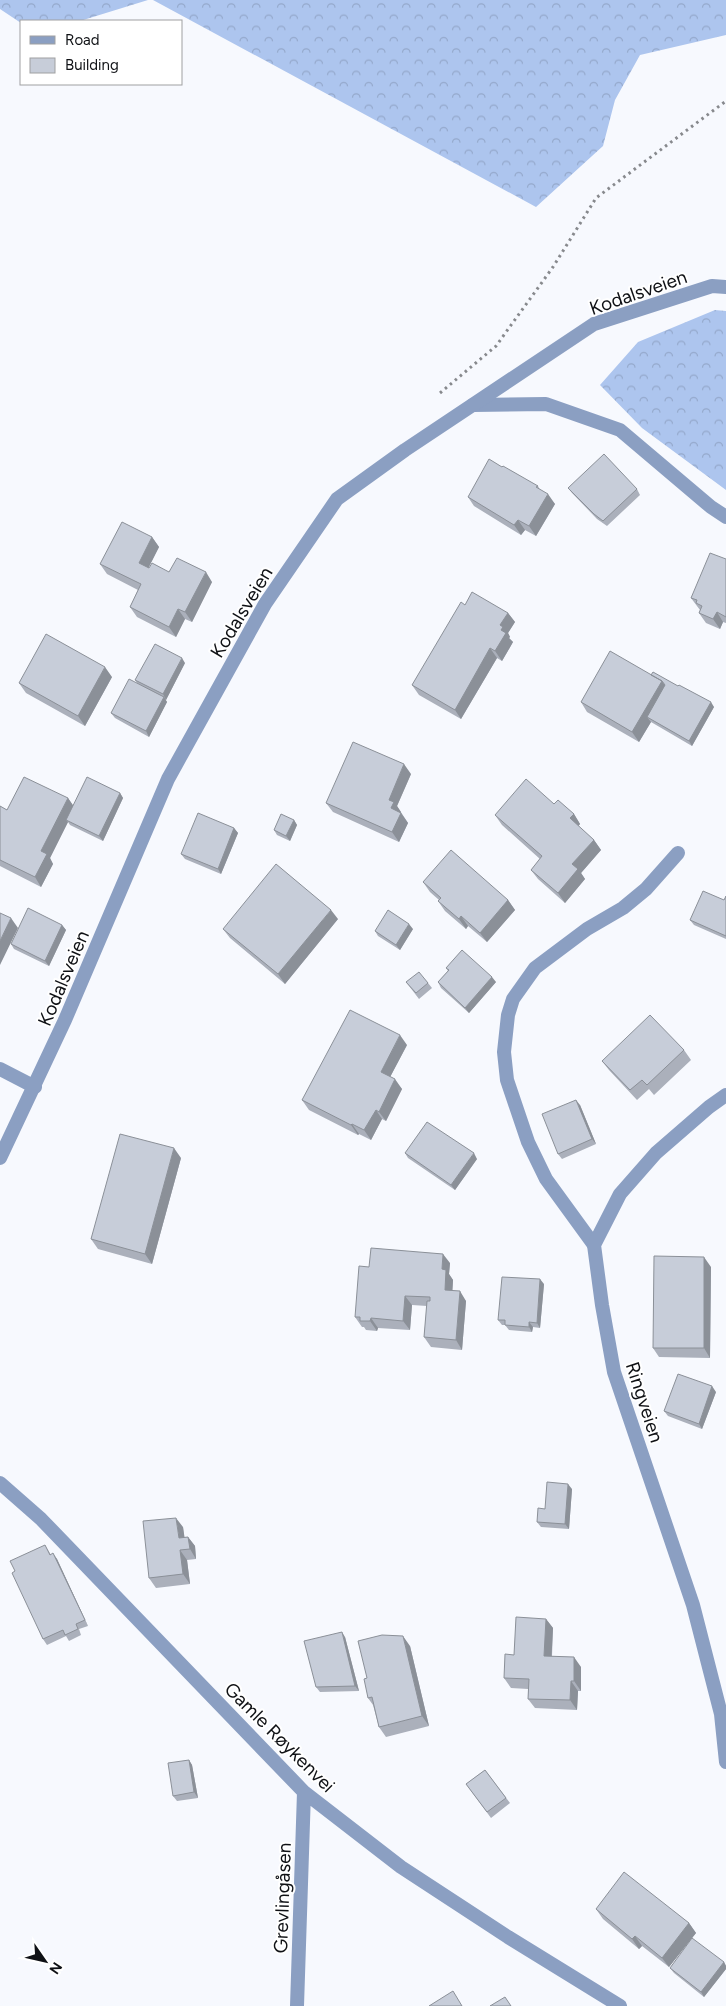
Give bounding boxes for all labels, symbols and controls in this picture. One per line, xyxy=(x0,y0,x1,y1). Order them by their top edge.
legend xyxy=(20,20,182,85)
text: Road xyxy=(65,31,100,49)
text: Building xyxy=(65,56,119,74)
street label: Kodalsveien xyxy=(586,265,690,320)
street label: Kodalsveien xyxy=(205,563,277,662)
street label: Kodalsveien xyxy=(33,927,94,1030)
street label: Ringveien xyxy=(621,1359,668,1445)
street label: Gamle Røykenvei xyxy=(220,1677,340,1797)
street label: Grevlingåsen xyxy=(269,1842,296,1954)
north arrow xyxy=(20,1936,70,1986)
text: N xyxy=(45,1959,65,1977)

